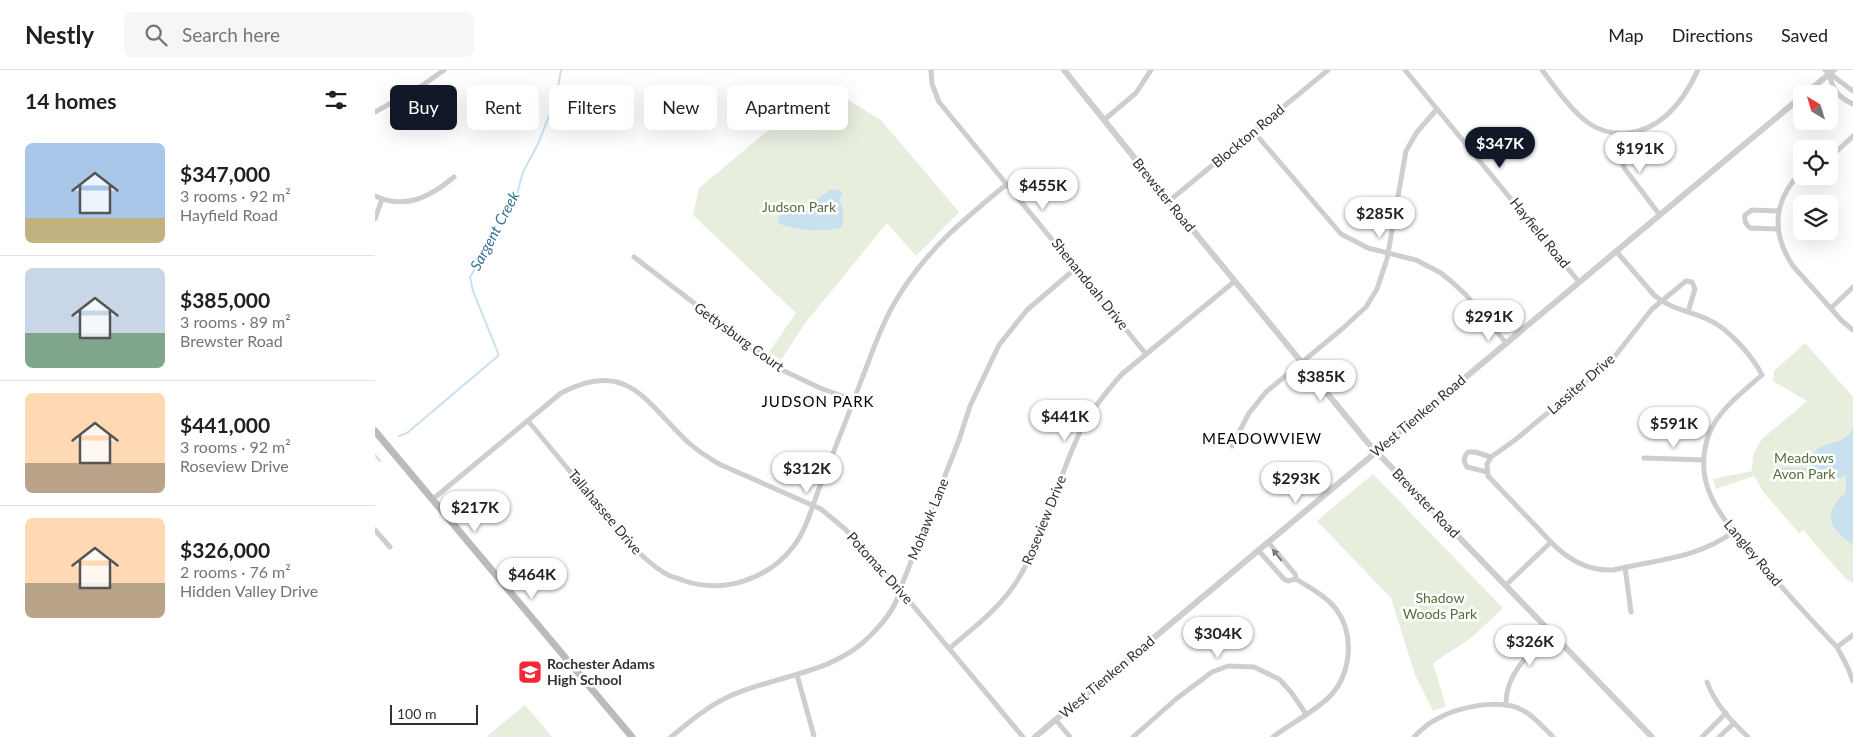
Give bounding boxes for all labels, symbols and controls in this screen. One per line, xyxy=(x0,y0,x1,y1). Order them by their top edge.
search box xyxy=(124,12,474,57)
text: Nestly xyxy=(25,20,94,49)
icon: search xyxy=(142,21,170,49)
text: Search here xyxy=(182,23,280,46)
text: Map xyxy=(1608,24,1644,46)
text: Directions xyxy=(1672,24,1753,46)
text: Saved xyxy=(1781,24,1828,46)
chip: Buy xyxy=(390,85,457,130)
chip: Rent xyxy=(467,85,539,130)
chip: Filters xyxy=(549,85,634,130)
chip: New xyxy=(644,85,717,130)
chip: Apartment xyxy=(727,85,848,130)
north arrow xyxy=(1793,85,1837,130)
map controls xyxy=(1793,85,1838,240)
icon: filters xyxy=(322,86,350,114)
text: 14 homes xyxy=(25,88,116,113)
street label: Blockton Road xyxy=(1208,100,1287,171)
pin: $347K xyxy=(1465,126,1535,169)
pin: $191K xyxy=(1605,132,1675,174)
text: $347K xyxy=(1476,133,1524,152)
text: $191K xyxy=(1616,138,1664,157)
button: locate xyxy=(1793,140,1838,185)
street label: Brewster Road xyxy=(1130,154,1199,235)
text: $347,000 xyxy=(180,161,270,186)
icon: home xyxy=(65,163,125,223)
pin: $455K xyxy=(1008,168,1078,211)
text: $455K xyxy=(1019,175,1067,194)
text: 3 rooms · 92 m² xyxy=(180,186,291,205)
water label: Sargent Creek xyxy=(466,187,523,273)
street label: Hayfield Road xyxy=(1507,194,1574,271)
button: layers xyxy=(1793,195,1838,240)
pin: $285K xyxy=(1345,196,1415,239)
park label: Judson Park xyxy=(762,198,837,215)
text: $285K xyxy=(1356,203,1404,222)
text: Hayfield Road xyxy=(180,205,278,224)
street label: Shenandoah Drive xyxy=(1048,235,1132,333)
text: $385,000 xyxy=(180,287,270,312)
icon: home xyxy=(65,288,125,348)
street label: Gettysburg Court xyxy=(691,298,787,375)
pin: $291K xyxy=(1454,300,1524,342)
text: $291K xyxy=(1465,306,1513,325)
text: 3 rooms · 89 m² xyxy=(180,312,291,331)
text: Brewster Road xyxy=(180,331,283,350)
street label: Lassiter Drive xyxy=(1543,350,1618,418)
pin: $385K xyxy=(1286,360,1356,402)
text: $385K xyxy=(1297,366,1345,385)
street label: West Tienken Road xyxy=(1367,371,1469,460)
district label: JUDSON PARK xyxy=(762,392,874,410)
pin: $441K xyxy=(1030,400,1100,442)
text: $441K xyxy=(1041,406,1089,425)
pin: $591K xyxy=(1639,406,1709,449)
text: $441,000 xyxy=(180,412,270,437)
icon: home xyxy=(65,413,125,473)
text: $591K xyxy=(1650,413,1698,432)
district label: MEADOWVIEW xyxy=(1202,429,1322,447)
text: 3 rooms · 92 m² xyxy=(180,437,291,456)
park label: Meadows Avon Park xyxy=(1773,449,1836,482)
pin: $312K xyxy=(772,452,842,494)
text: Roseview Drive xyxy=(180,456,289,475)
text: $312K xyxy=(783,458,831,477)
pin: $293K xyxy=(1261,462,1331,504)
street label: Brewster Road xyxy=(1389,464,1464,541)
street label: Tallahassee Drive xyxy=(565,466,646,558)
text: $293K xyxy=(1272,468,1320,487)
street label: Roseview Drive xyxy=(1018,473,1069,567)
street label: Mohawk Lane xyxy=(903,476,952,562)
pin: $217K xyxy=(440,490,510,533)
text: $217K xyxy=(451,497,499,516)
street label: Langley Road xyxy=(1721,516,1786,589)
street label: Potomac Drive xyxy=(844,528,917,607)
text: $326,000 xyxy=(180,537,270,562)
icon: home xyxy=(65,538,125,598)
one-way arrow xyxy=(1272,548,1283,561)
pin: $464K xyxy=(497,558,567,600)
text: 2 rooms · 76 m² xyxy=(180,562,291,581)
text: $464K xyxy=(508,564,556,583)
text: Hidden Valley Drive xyxy=(180,581,318,600)
park label: Shadow Woods Park xyxy=(1403,589,1478,622)
pin: $304K xyxy=(1183,616,1253,659)
text: $304K xyxy=(1194,623,1242,642)
pin: $326K xyxy=(1495,624,1565,667)
text: $326K xyxy=(1506,631,1554,650)
street label: West Tienken Road xyxy=(1056,632,1158,721)
place label: Rochester Adams High School xyxy=(547,655,655,688)
school or university icon: Rochester Adams High School xyxy=(517,659,543,685)
scale bar xyxy=(390,702,477,725)
text: 100 m xyxy=(397,705,436,722)

